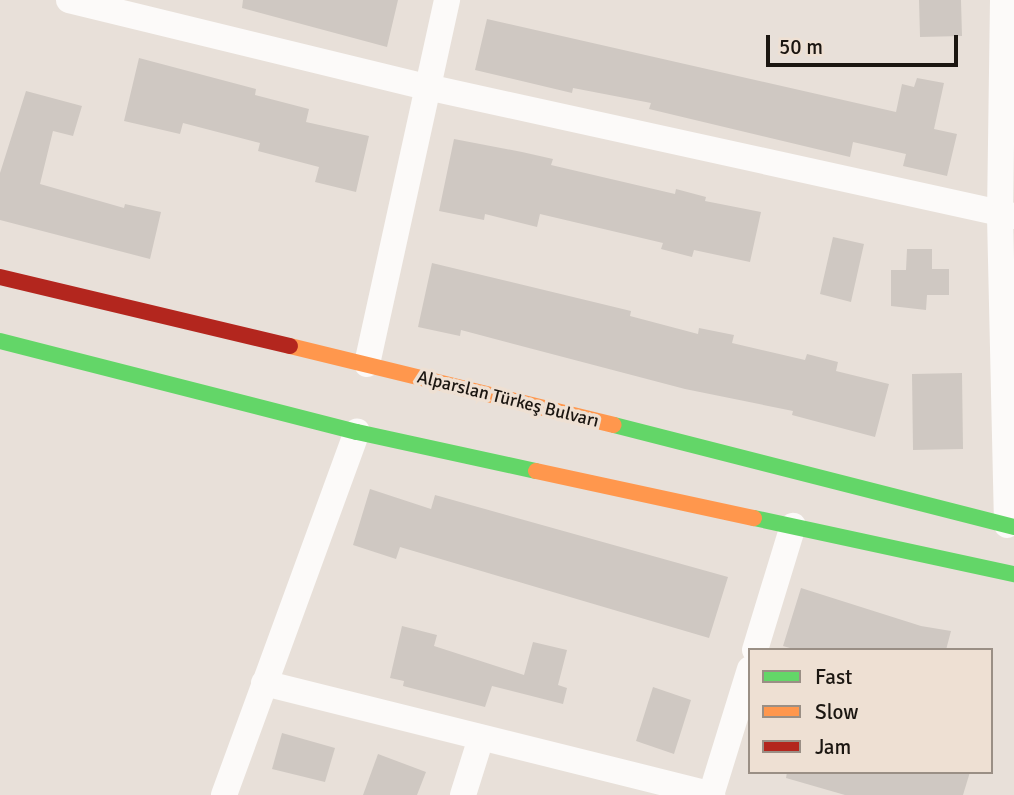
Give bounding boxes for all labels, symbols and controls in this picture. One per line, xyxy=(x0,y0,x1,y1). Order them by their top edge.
scale bar xyxy=(769,21,962,65)
text: 50 m xyxy=(779,34,823,60)
street label: Alparslan Türkeş Bulvarı xyxy=(415,366,601,432)
legend xyxy=(748,648,993,774)
text: Fast xyxy=(815,664,852,690)
text: Slow xyxy=(815,699,859,725)
text: Jam xyxy=(815,734,851,760)

